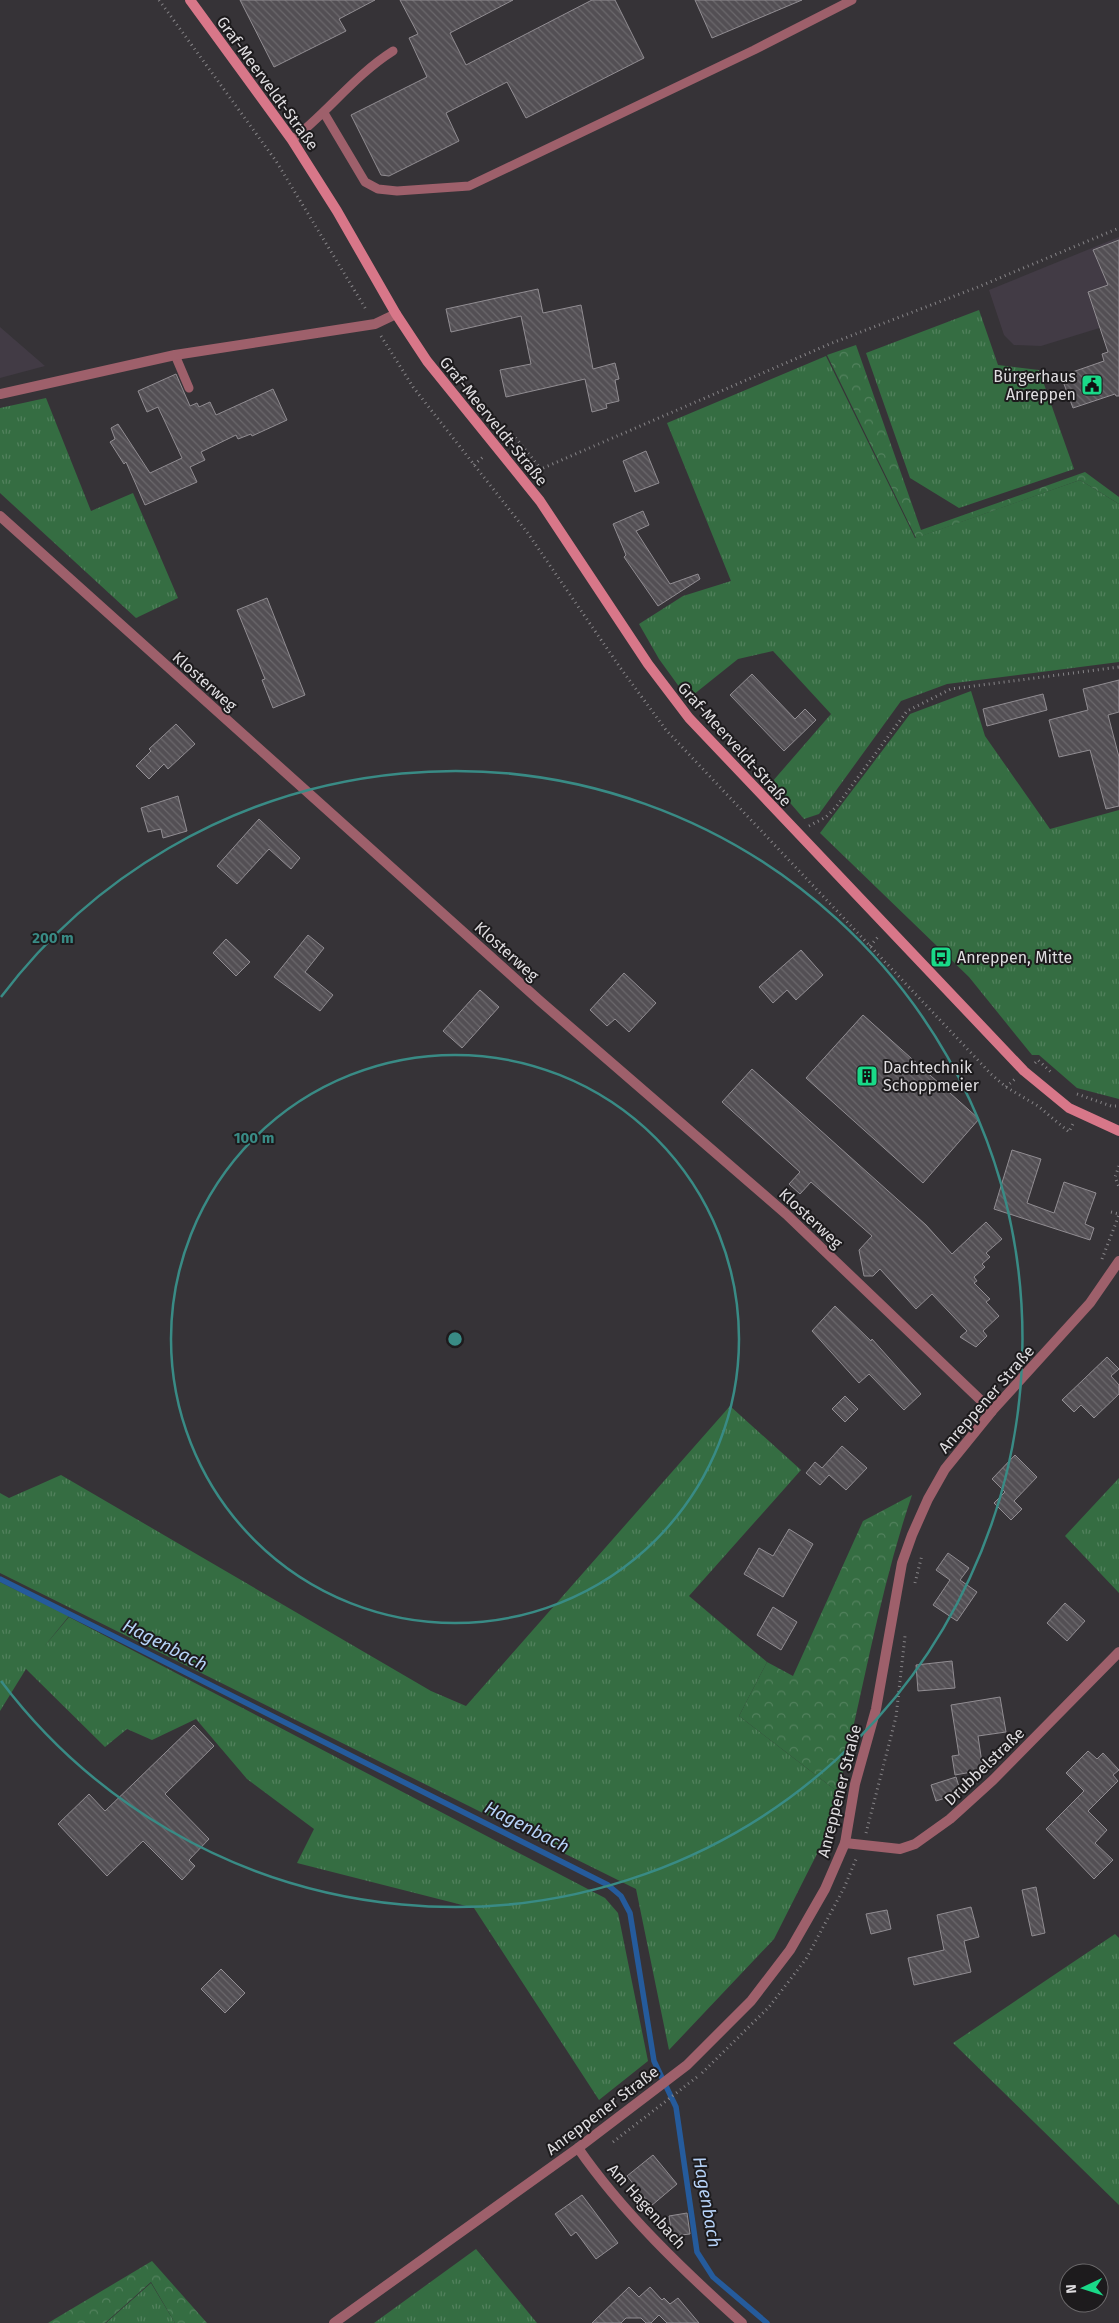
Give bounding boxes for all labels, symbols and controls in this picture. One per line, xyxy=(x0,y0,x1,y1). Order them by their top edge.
street label: Graf-Meerveldt-Straße xyxy=(213,13,322,154)
street label: Graf-Meerveldt-Straße xyxy=(436,353,552,490)
place label: Bürgerhaus Anreppen xyxy=(993,367,1076,404)
public building icon: Bürgerhaus Anreppen xyxy=(1080,373,1104,397)
street label: Klosterweg xyxy=(169,648,241,716)
street label: Graf-Meerveldt-Straße xyxy=(674,678,795,810)
street label: Klosterweg xyxy=(471,918,543,986)
text: 200 m xyxy=(32,929,74,947)
bus stop icon: Anreppen, Mitte xyxy=(929,945,953,969)
place label: Anreppen, Mitte xyxy=(957,948,1072,967)
place label: Dachtechnik Schoppmeier xyxy=(883,1058,980,1095)
building icon: Dachtechnik Schoppmeier xyxy=(855,1064,879,1088)
text: 100 m xyxy=(234,1129,274,1147)
street label: Klosterweg xyxy=(775,1184,847,1253)
centre of rings xyxy=(446,1330,464,1348)
street label: Anreppener Straße xyxy=(935,1342,1038,1457)
water label: Hagenbach xyxy=(119,1614,211,1676)
street label: Anreppener Straße xyxy=(814,1723,865,1860)
street label: Drubbelstraße xyxy=(940,1723,1028,1809)
water label: Hagenbach xyxy=(481,1796,573,1858)
street label: Anreppener Straße xyxy=(542,2062,662,2159)
water label: Hagenbach xyxy=(688,2155,726,2249)
street label: Am Hagenbach xyxy=(604,2160,690,2253)
north arrow xyxy=(1059,2263,1109,2313)
text: N xyxy=(1063,2284,1080,2294)

